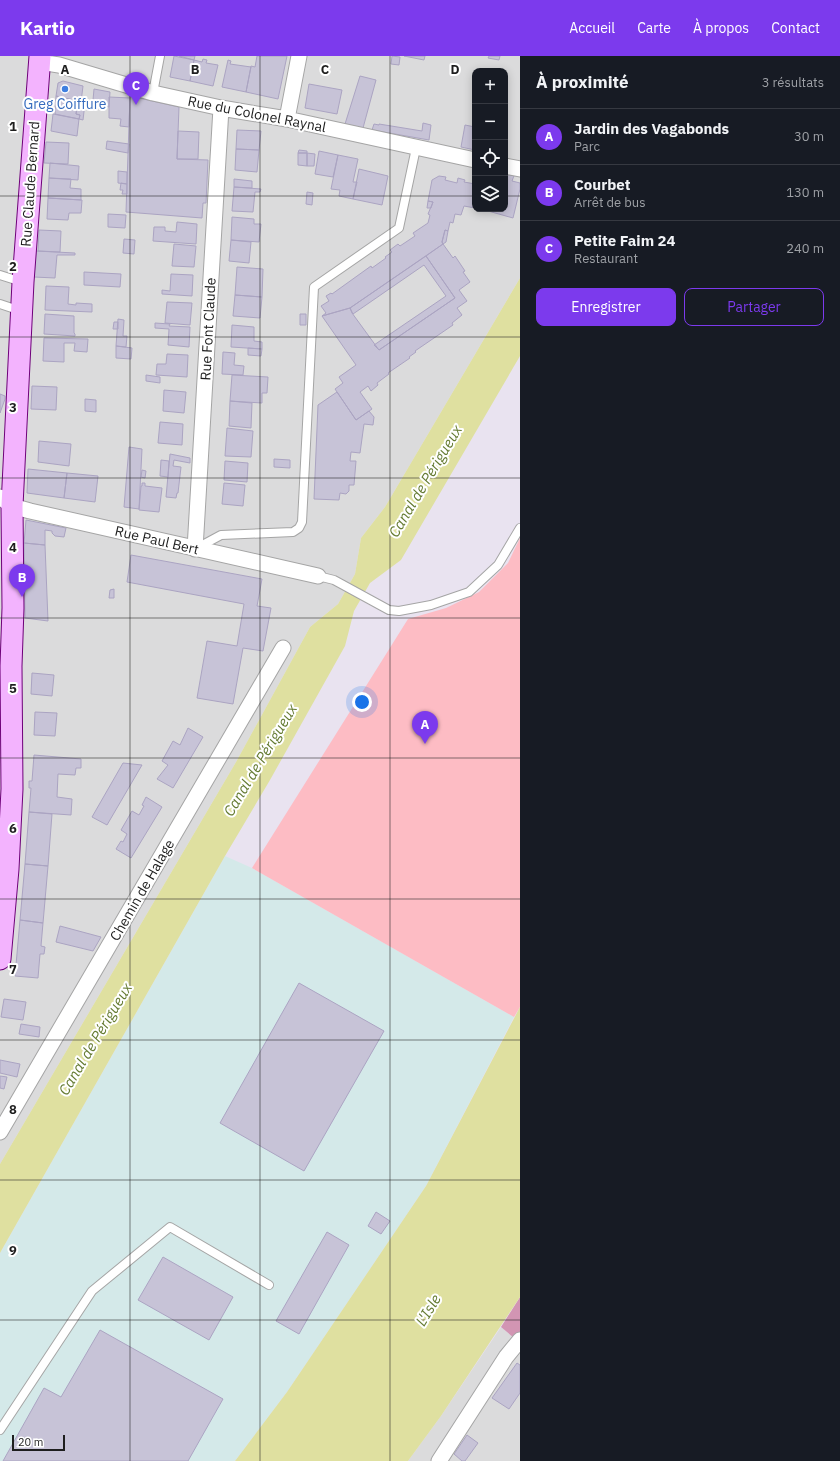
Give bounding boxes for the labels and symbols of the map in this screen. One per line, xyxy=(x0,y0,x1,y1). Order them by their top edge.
text: A xyxy=(61,61,70,78)
text: B xyxy=(191,61,200,78)
text: C xyxy=(321,61,330,78)
text: D xyxy=(450,61,460,78)
pin: C xyxy=(123,72,149,105)
marker: Greg Coiffure xyxy=(60,84,70,94)
street label: Rue du Colonel Raynal xyxy=(186,92,328,136)
place label: Greg Coiffure xyxy=(24,95,107,113)
text: 1 xyxy=(9,118,17,135)
street label: Rue Claude Bernard xyxy=(17,121,43,247)
text: 2 xyxy=(9,258,17,275)
street label: Rue Font Claude xyxy=(196,277,220,381)
text: 3 xyxy=(9,399,17,416)
water label: Canal de Périgueux xyxy=(384,421,466,541)
street label: Rue Paul Bert xyxy=(113,522,201,558)
text: 4 xyxy=(9,539,17,556)
pin: B xyxy=(9,564,35,597)
text: 5 xyxy=(9,680,17,697)
your location xyxy=(352,692,372,712)
water label: Canal de Périgueux xyxy=(219,700,301,820)
pin: A xyxy=(412,711,438,744)
text: 6 xyxy=(9,820,17,837)
street label: Chemin de Halage xyxy=(106,836,178,944)
text: 7 xyxy=(9,961,17,978)
water label: Canal de Périgueux xyxy=(54,979,136,1099)
text: 8 xyxy=(9,1101,17,1118)
text: 9 xyxy=(9,1242,17,1259)
water label: L'Isle xyxy=(411,1290,445,1329)
scale bar xyxy=(12,1433,65,1452)

